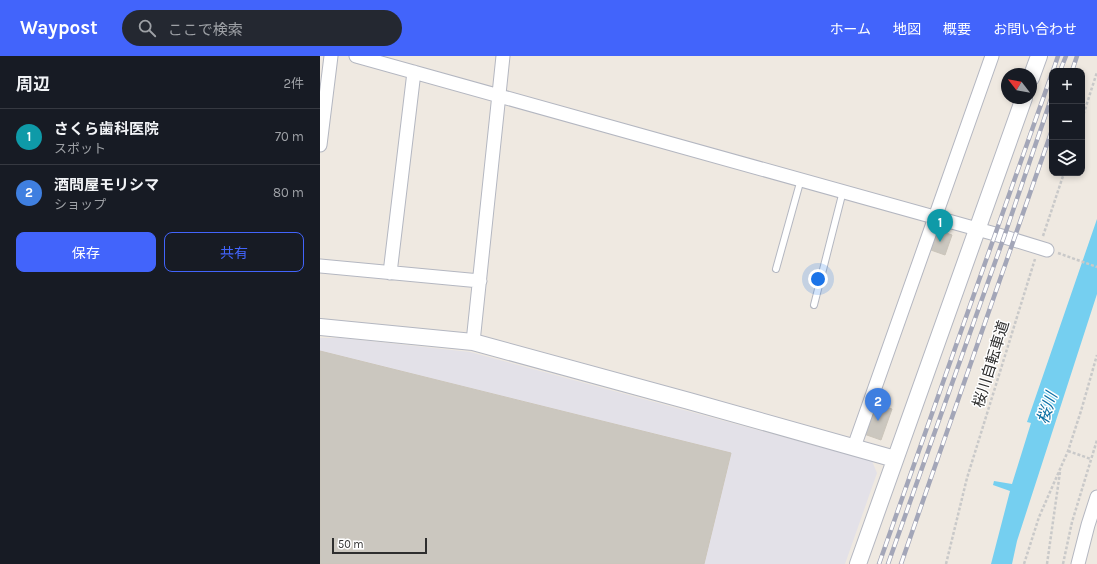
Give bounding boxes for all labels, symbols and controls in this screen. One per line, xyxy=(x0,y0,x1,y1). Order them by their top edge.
search box xyxy=(122,10,402,46)
text: Waypost xyxy=(20,17,98,39)
icon: search xyxy=(136,17,158,39)
text: ここで検索 xyxy=(168,21,243,39)
text: ホーム xyxy=(829,21,871,38)
text: 地図 xyxy=(893,21,921,38)
text: 概要 xyxy=(943,21,971,38)
text: お問い合わせ xyxy=(993,21,1077,38)
north arrow xyxy=(1001,68,1037,104)
map controls xyxy=(1049,68,1085,176)
button: + xyxy=(1049,68,1085,104)
text: 周辺 xyxy=(16,74,50,94)
text: 2件 xyxy=(283,76,304,91)
button: − xyxy=(1049,104,1085,140)
text: さくら歯科医院 xyxy=(54,120,159,138)
text: 1 xyxy=(27,129,31,144)
text: 70 m xyxy=(275,129,304,144)
button: layers xyxy=(1049,140,1085,176)
text: スポット xyxy=(54,141,106,156)
text: 酒問屋モリシマ xyxy=(54,176,159,194)
text: 2 xyxy=(25,185,33,200)
text: 80 m xyxy=(273,185,304,200)
text: ショップ xyxy=(54,197,106,212)
pin: 1 xyxy=(927,209,953,242)
button: 保存 xyxy=(16,232,156,272)
button: 共有 xyxy=(164,232,304,272)
your location xyxy=(808,269,828,289)
street label: 桜川自転車道 xyxy=(969,318,1013,410)
pin: 2 xyxy=(865,388,891,421)
water label: 桜川 xyxy=(1033,388,1062,426)
scale bar xyxy=(332,536,427,555)
text: 50 m xyxy=(338,538,364,551)

